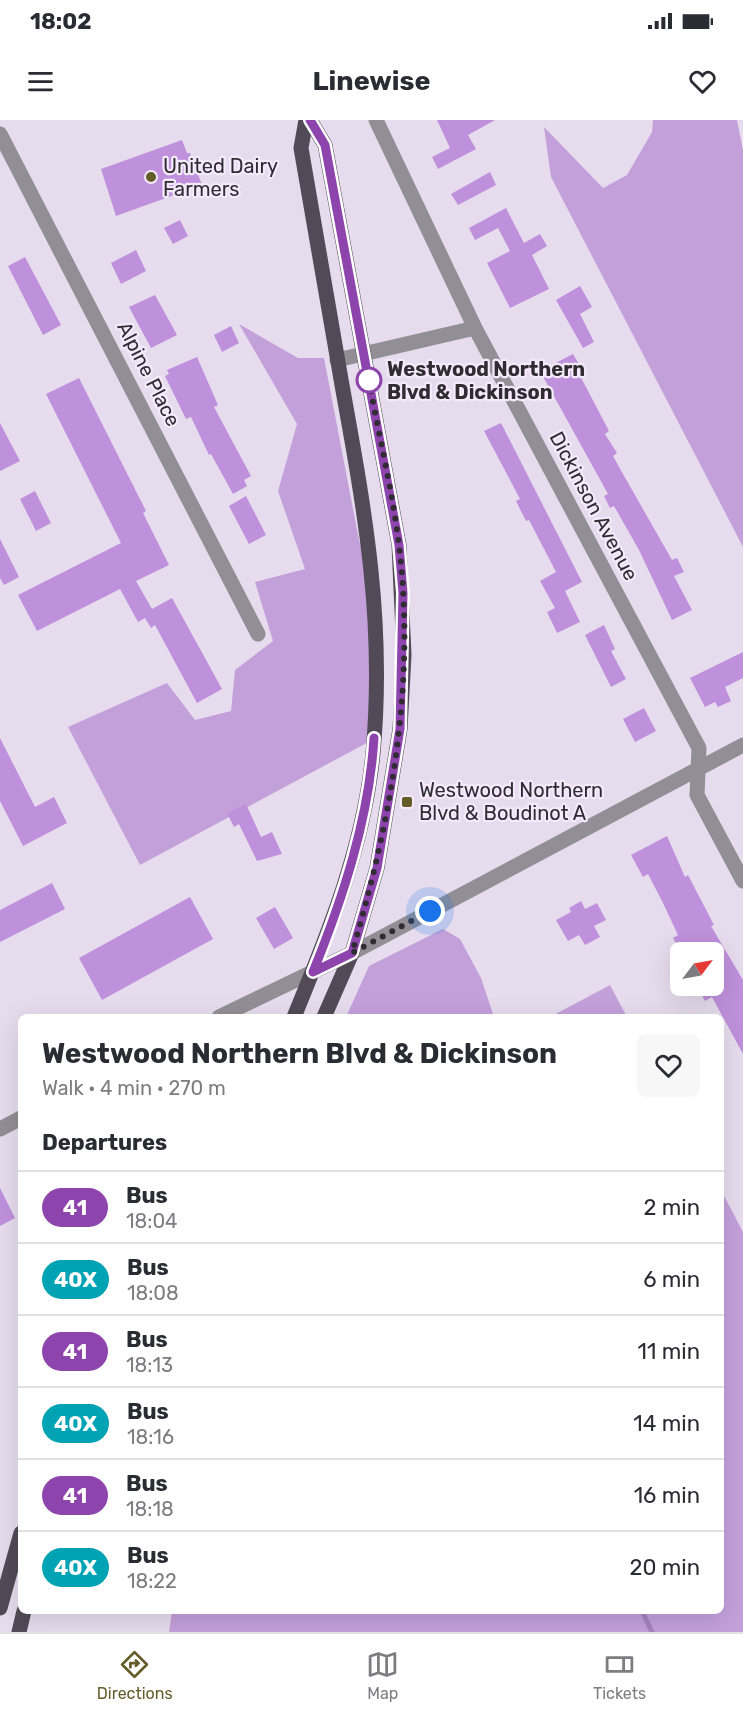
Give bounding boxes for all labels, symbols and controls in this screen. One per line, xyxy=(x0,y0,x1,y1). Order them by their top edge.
text: 18:02 xyxy=(30,8,92,35)
icon: menu xyxy=(24,65,57,98)
text: Linewise xyxy=(312,65,431,97)
icon: heart xyxy=(686,65,719,98)
place label: United Dairy Farmers xyxy=(163,154,278,201)
marker: United Dairy Farmers xyxy=(144,170,158,184)
street label: Alpine Place xyxy=(112,318,186,430)
place label: Westwood Northern Blvd & Dickinson xyxy=(387,357,585,404)
marker: Westwood Northern Blvd & Dickinson xyxy=(356,367,382,393)
street label: Dickinson Avenue xyxy=(545,427,643,585)
place label: Westwood Northern Blvd & Boudinot A xyxy=(419,778,603,825)
marker: Westwood Northern Blvd & Boudinot A xyxy=(400,795,414,809)
your location xyxy=(415,896,445,926)
north arrow xyxy=(670,942,724,996)
map controls xyxy=(670,942,724,996)
button: heart xyxy=(637,1034,700,1097)
text: Westwood Northern Blvd & Dickinson xyxy=(42,1037,557,1070)
text: Walk · 4 min · 270 m xyxy=(42,1076,226,1100)
text: Departures xyxy=(42,1129,167,1156)
text: Bus xyxy=(126,1182,168,1209)
text: 2 min xyxy=(643,1194,700,1221)
text: 41 xyxy=(63,1195,87,1220)
text: 18:04 xyxy=(126,1209,178,1233)
text: Bus xyxy=(127,1254,169,1281)
text: 6 min xyxy=(643,1266,700,1293)
text: 40X xyxy=(54,1267,97,1292)
text: 18:08 xyxy=(127,1281,179,1305)
text: Bus xyxy=(126,1326,168,1353)
text: 11 min xyxy=(638,1338,700,1365)
text: 41 xyxy=(63,1339,87,1364)
text: 18:13 xyxy=(126,1353,173,1377)
text: Bus xyxy=(127,1398,169,1425)
text: 14 min xyxy=(633,1410,700,1437)
text: 40X xyxy=(54,1411,97,1436)
text: 18:16 xyxy=(127,1425,174,1449)
text: Bus xyxy=(126,1470,168,1497)
text: 16 min xyxy=(634,1482,700,1509)
text: 41 xyxy=(63,1483,87,1508)
text: 18:18 xyxy=(126,1497,174,1521)
text: Bus xyxy=(127,1542,169,1569)
text: 20 min xyxy=(630,1554,700,1581)
text: 40X xyxy=(54,1555,97,1580)
text: 18:22 xyxy=(127,1569,177,1593)
tab: Directions xyxy=(97,1648,173,1703)
tab: Map xyxy=(366,1648,399,1703)
tab: Tickets xyxy=(593,1648,646,1703)

